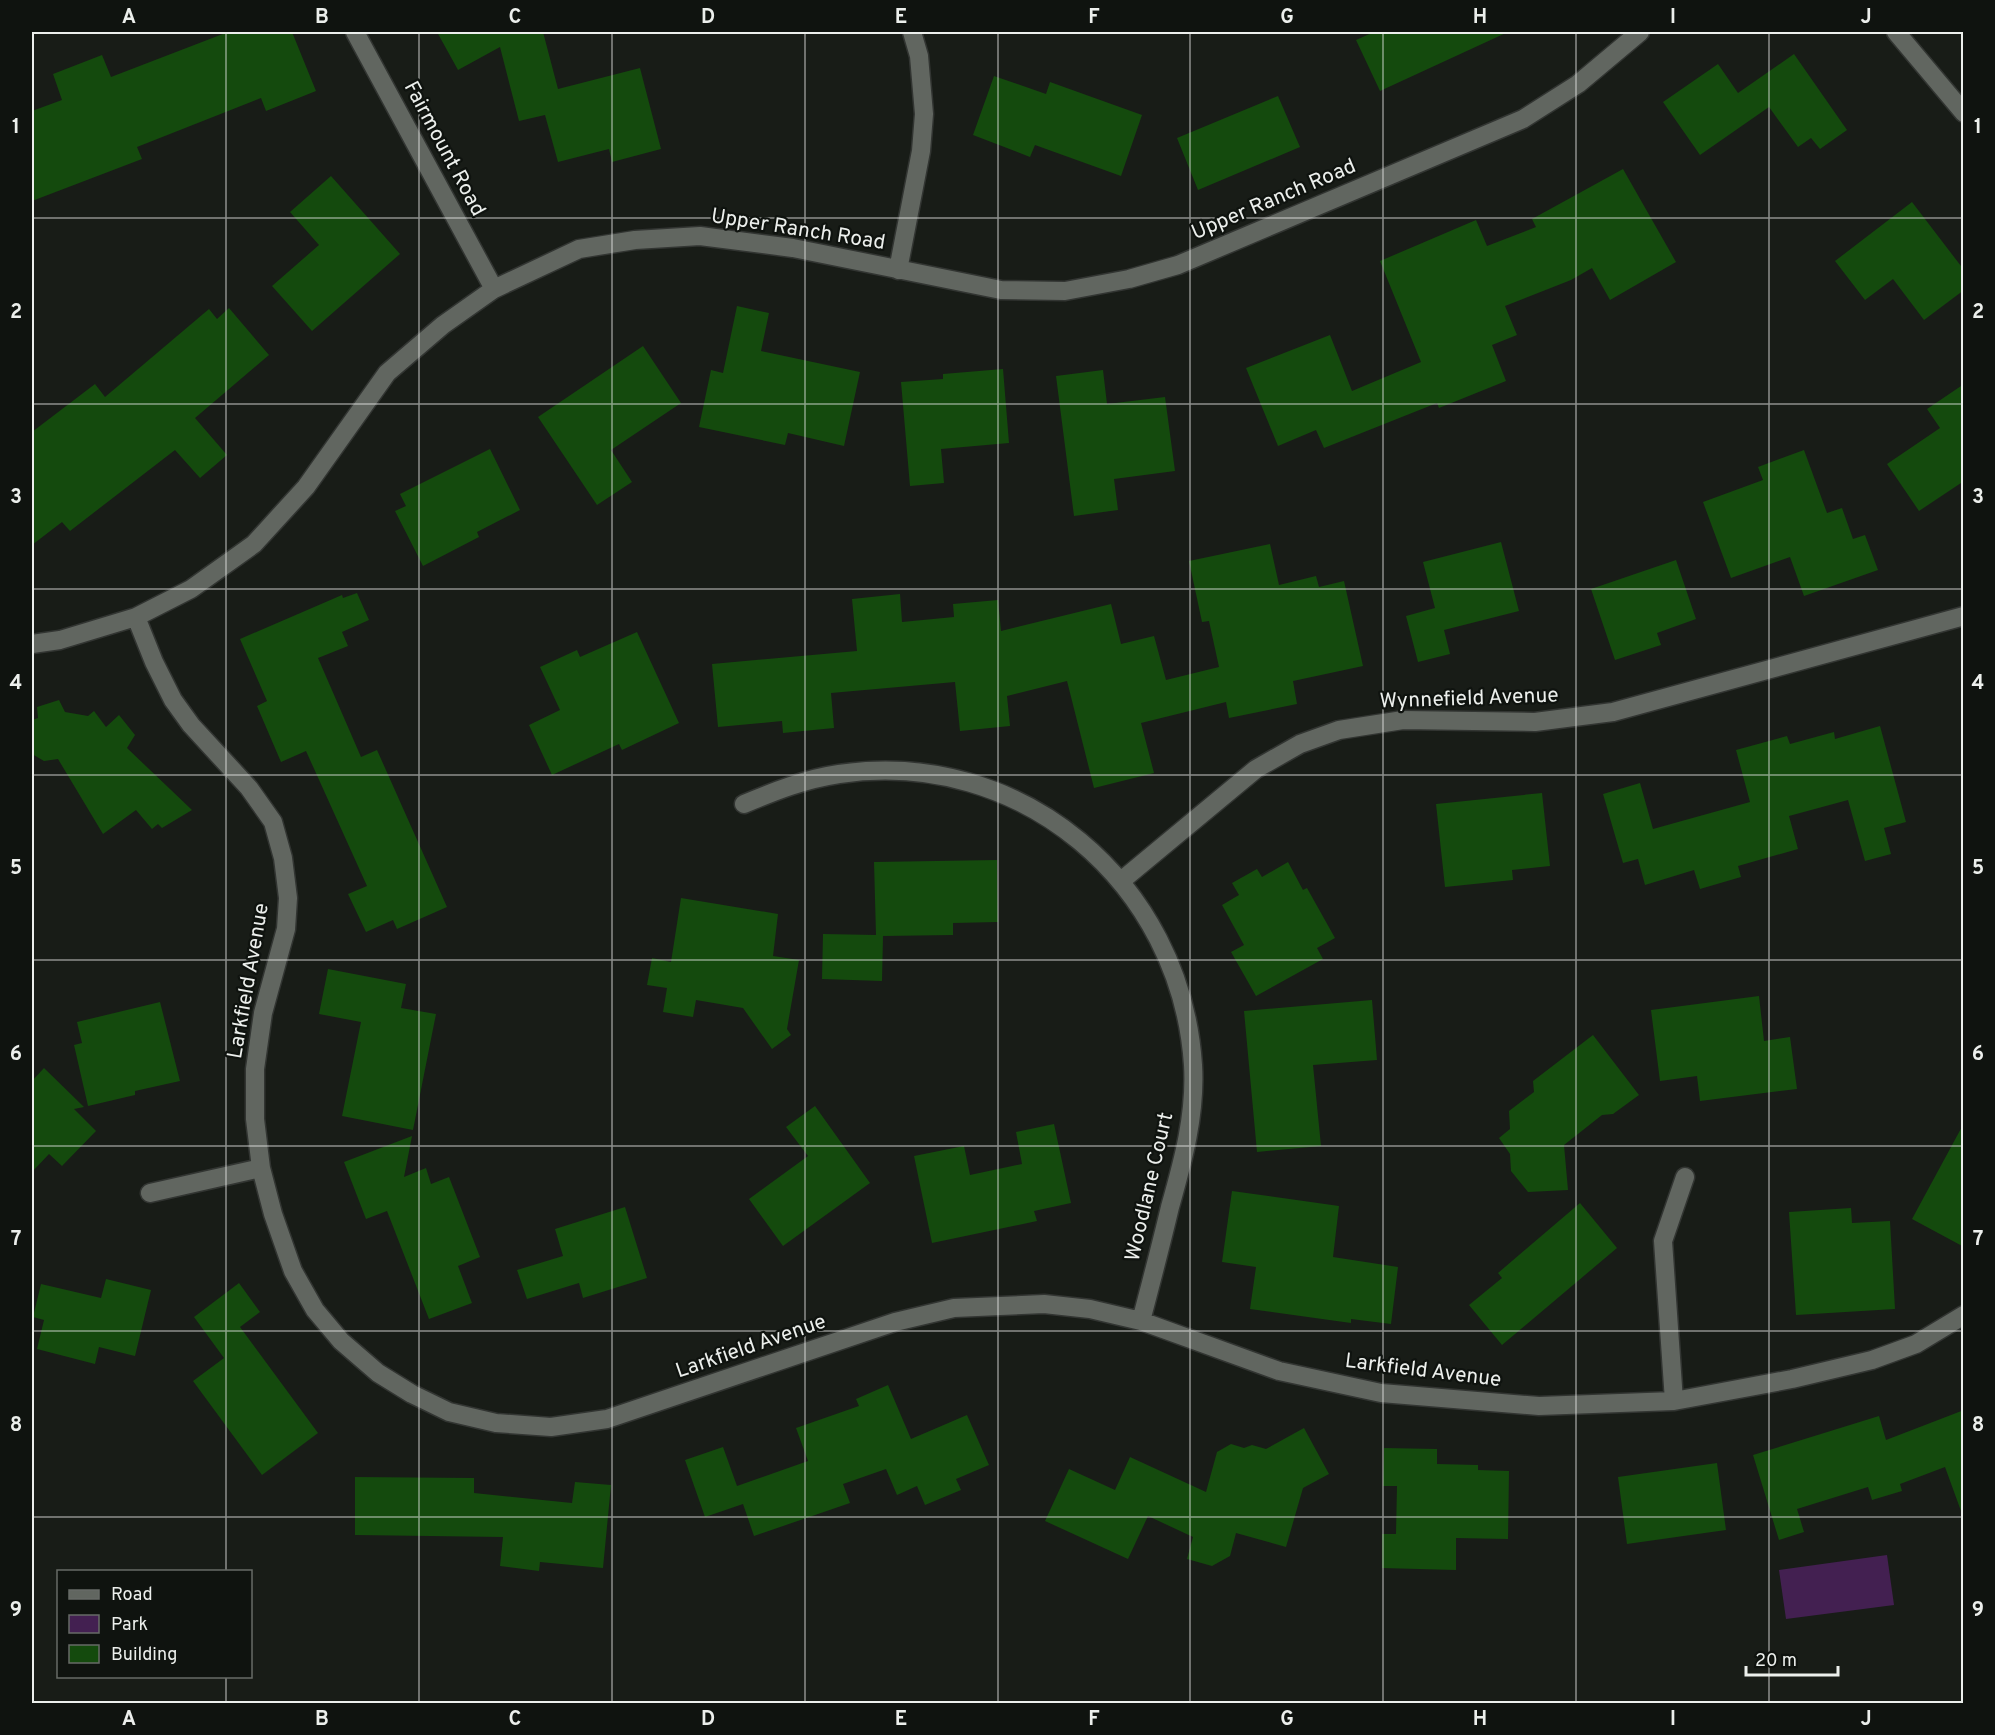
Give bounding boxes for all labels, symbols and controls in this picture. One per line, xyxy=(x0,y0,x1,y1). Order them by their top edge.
text: A xyxy=(122,5,136,31)
text: B xyxy=(315,5,329,31)
text: C xyxy=(509,5,521,31)
text: D xyxy=(701,5,715,31)
text: E xyxy=(895,5,907,31)
text: F xyxy=(1088,5,1100,31)
text: G xyxy=(1280,5,1294,31)
text: H xyxy=(1473,5,1487,31)
text: I xyxy=(1670,5,1676,31)
text: J xyxy=(1860,5,1872,31)
street label: Fairmount Road xyxy=(397,77,491,221)
text: 1 xyxy=(12,115,20,141)
text: 1 xyxy=(1974,115,1982,141)
street label: Upper Ranch Road xyxy=(1188,153,1360,247)
street label: Upper Ranch Road xyxy=(709,203,887,257)
text: 2 xyxy=(10,300,22,326)
text: 2 xyxy=(1972,300,1984,326)
text: 3 xyxy=(10,485,22,511)
text: 3 xyxy=(1972,485,1984,511)
text: 4 xyxy=(10,671,22,697)
text: 4 xyxy=(1972,671,1984,697)
street label: Wynnefield Avenue xyxy=(1379,682,1559,716)
text: 5 xyxy=(10,856,22,882)
text: 5 xyxy=(1972,856,1984,882)
street label: Larkfield Avenue xyxy=(222,901,276,1061)
text: 6 xyxy=(10,1042,22,1068)
text: 6 xyxy=(1972,1042,1984,1068)
street label: Woodlane Court xyxy=(1120,1110,1180,1264)
text: 7 xyxy=(11,1227,21,1253)
text: 7 xyxy=(1973,1227,1983,1253)
street label: Larkfield Avenue xyxy=(672,1309,830,1385)
street label: Larkfield Avenue xyxy=(1343,1348,1503,1394)
text: 8 xyxy=(10,1413,22,1439)
text: 8 xyxy=(1972,1413,1984,1439)
legend xyxy=(57,1570,252,1678)
text: Road xyxy=(111,1584,153,1607)
text: 9 xyxy=(10,1598,22,1624)
text: 9 xyxy=(1972,1598,1984,1624)
text: Park xyxy=(111,1614,148,1637)
scale bar xyxy=(1746,1639,1838,1677)
text: Building xyxy=(111,1644,177,1667)
text: 20 m xyxy=(1755,1650,1797,1673)
text: A xyxy=(122,1707,136,1733)
text: B xyxy=(315,1707,329,1733)
text: C xyxy=(509,1707,521,1733)
text: D xyxy=(701,1707,715,1733)
text: E xyxy=(895,1707,907,1733)
text: F xyxy=(1088,1707,1100,1733)
text: G xyxy=(1280,1707,1294,1733)
text: H xyxy=(1473,1707,1487,1733)
text: I xyxy=(1670,1707,1676,1733)
text: J xyxy=(1860,1707,1872,1733)

